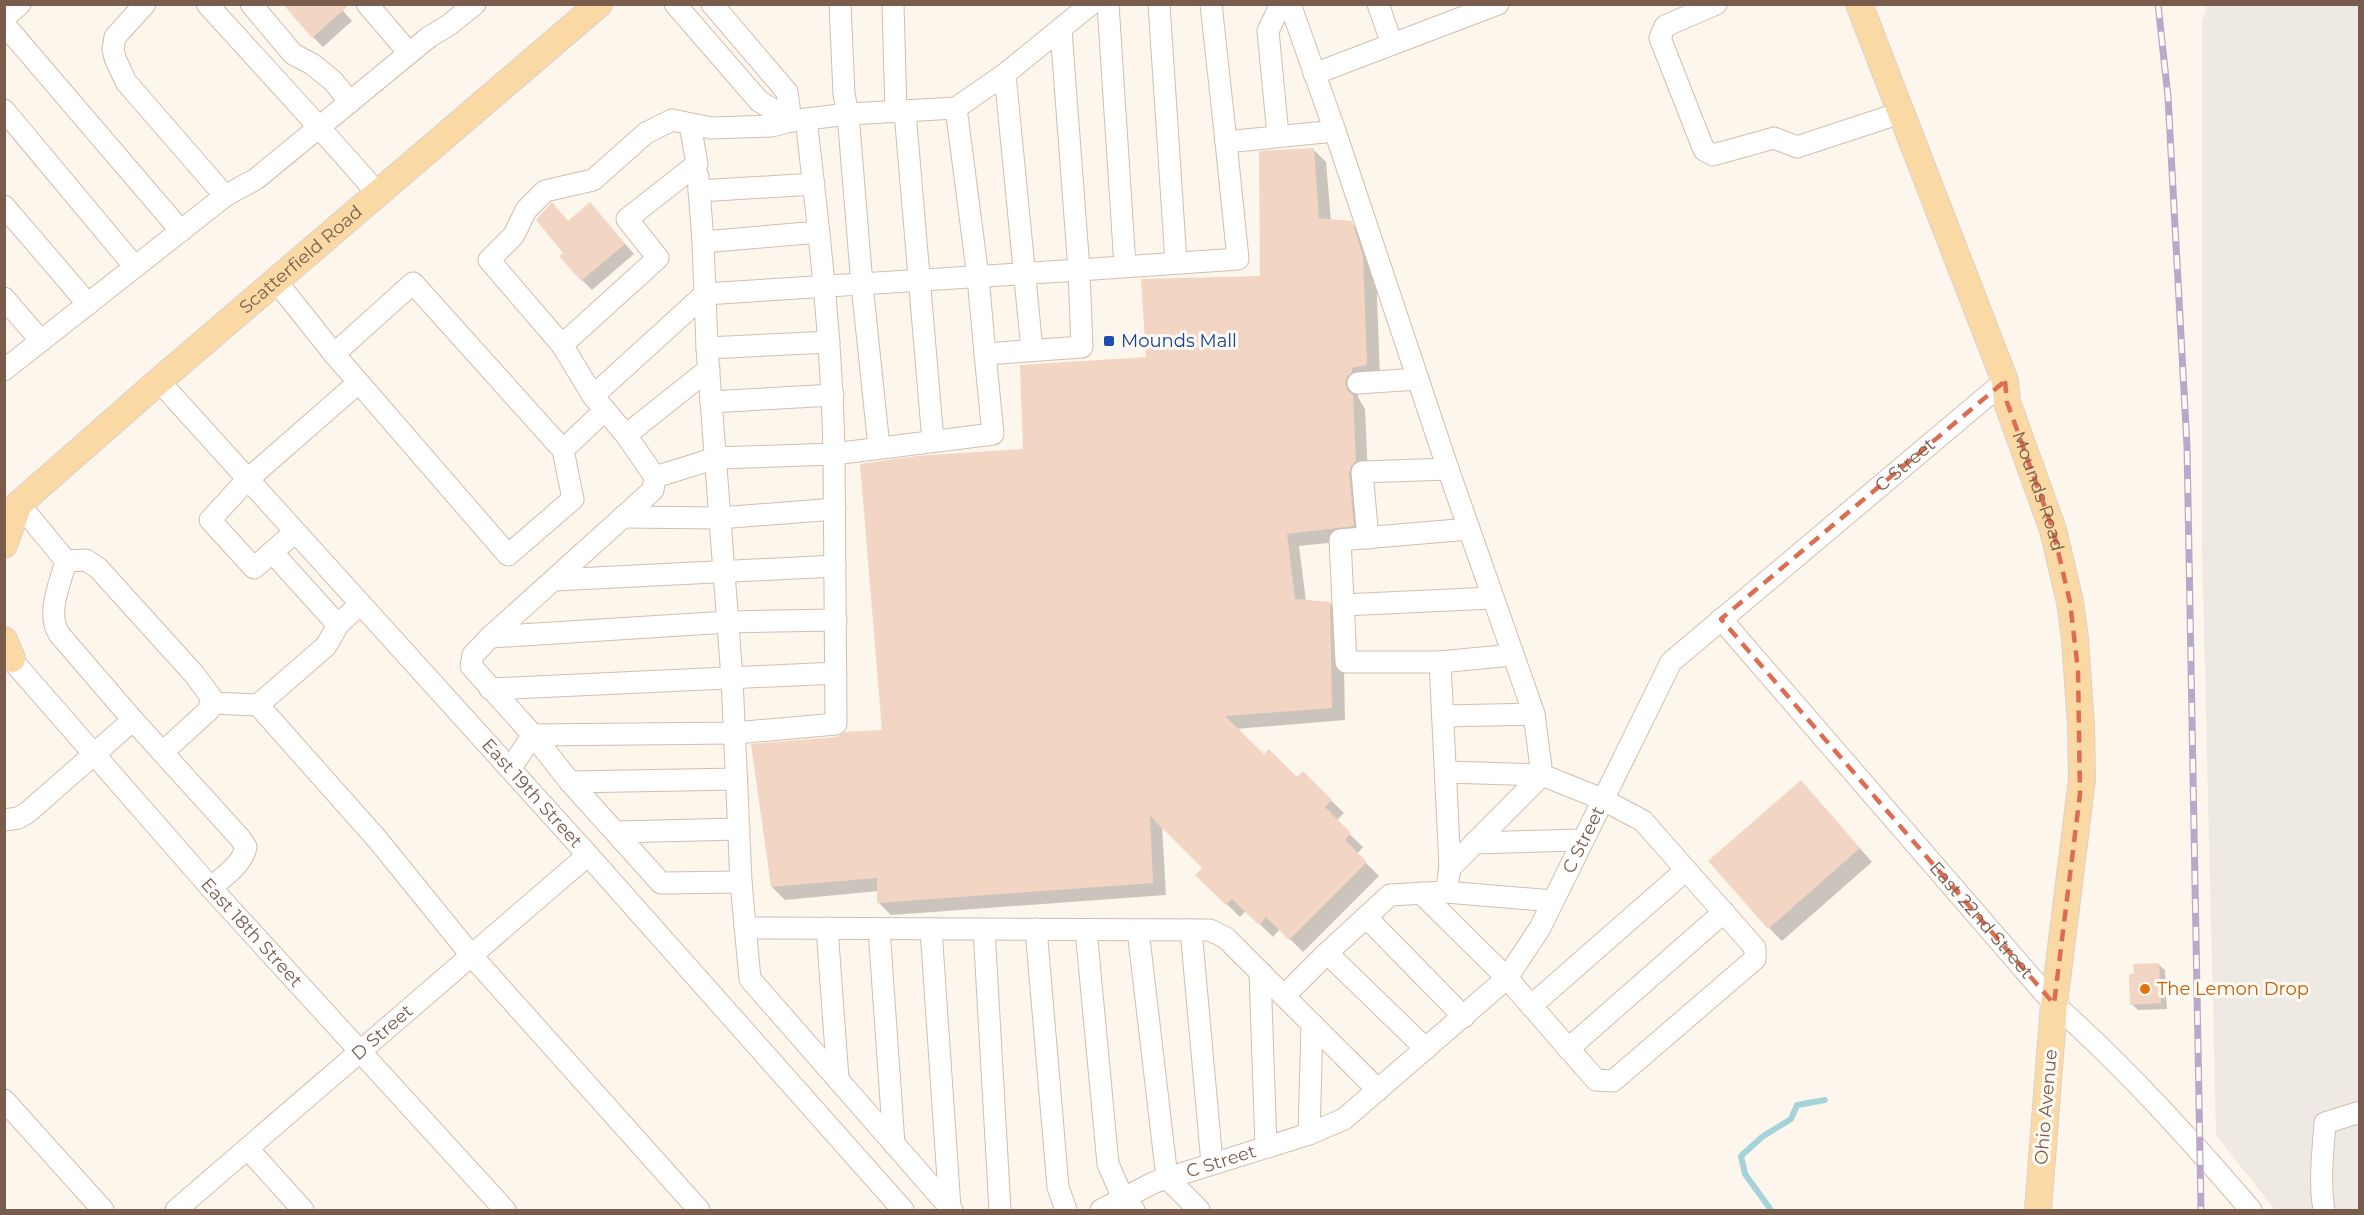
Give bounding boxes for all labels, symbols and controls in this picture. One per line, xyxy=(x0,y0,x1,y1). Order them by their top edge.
street label: Scatterfield Road xyxy=(235,201,367,318)
place label: Mounds Mall xyxy=(1121,330,1237,352)
marker: Mounds Mall xyxy=(1102,334,1116,348)
street label: Mounds Road xyxy=(2007,428,2069,553)
street label: C Street xyxy=(1870,434,1940,497)
street label: East 19th Street xyxy=(477,734,587,852)
street label: C Street xyxy=(1558,803,1609,877)
street label: East 22nd Street xyxy=(1925,857,2038,983)
street label: East 18th Street xyxy=(196,873,307,992)
place label: The Lemon Drop xyxy=(2157,978,2309,1000)
marker: The Lemon Drop xyxy=(2138,982,2152,996)
street label: D Street xyxy=(347,1000,417,1065)
street label: Ohio Avenue xyxy=(2030,1048,2062,1166)
street label: C Street xyxy=(1183,1140,1259,1183)

